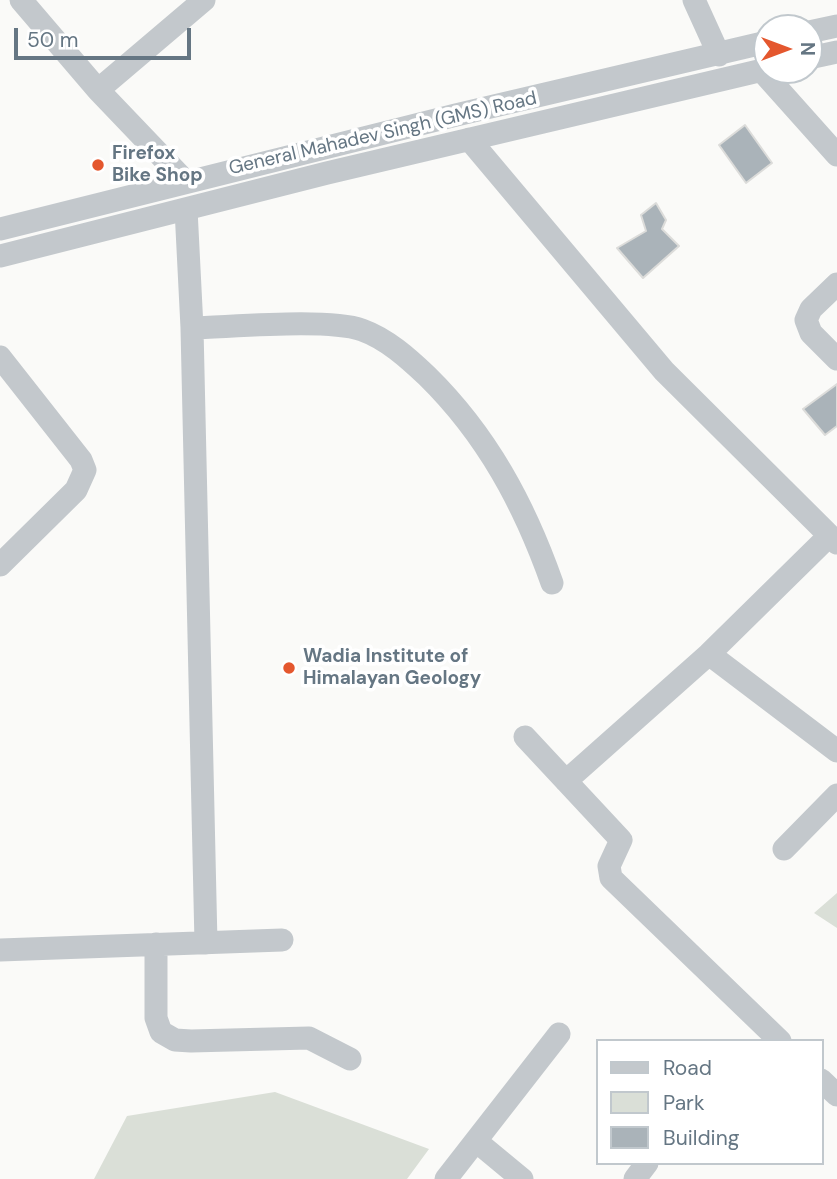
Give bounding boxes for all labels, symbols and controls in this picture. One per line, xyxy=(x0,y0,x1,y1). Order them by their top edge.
scale bar xyxy=(18,14,194,58)
north arrow xyxy=(753,14,823,84)
text: 50 m xyxy=(27,26,78,54)
text: N xyxy=(795,42,820,56)
street label: General Mahadev Singh (GMS) Road xyxy=(227,87,539,181)
place label: Firefox Bike Shop xyxy=(112,143,203,187)
marker: Firefox Bike Shop xyxy=(90,157,106,173)
place label: Wadia Institute of Himalayan Geology xyxy=(303,646,481,690)
marker: Wadia Institute of Himalayan Geology xyxy=(281,660,297,676)
legend xyxy=(596,1039,823,1165)
text: Road xyxy=(663,1054,712,1082)
text: Park xyxy=(663,1089,704,1117)
text: Building xyxy=(663,1124,739,1152)

